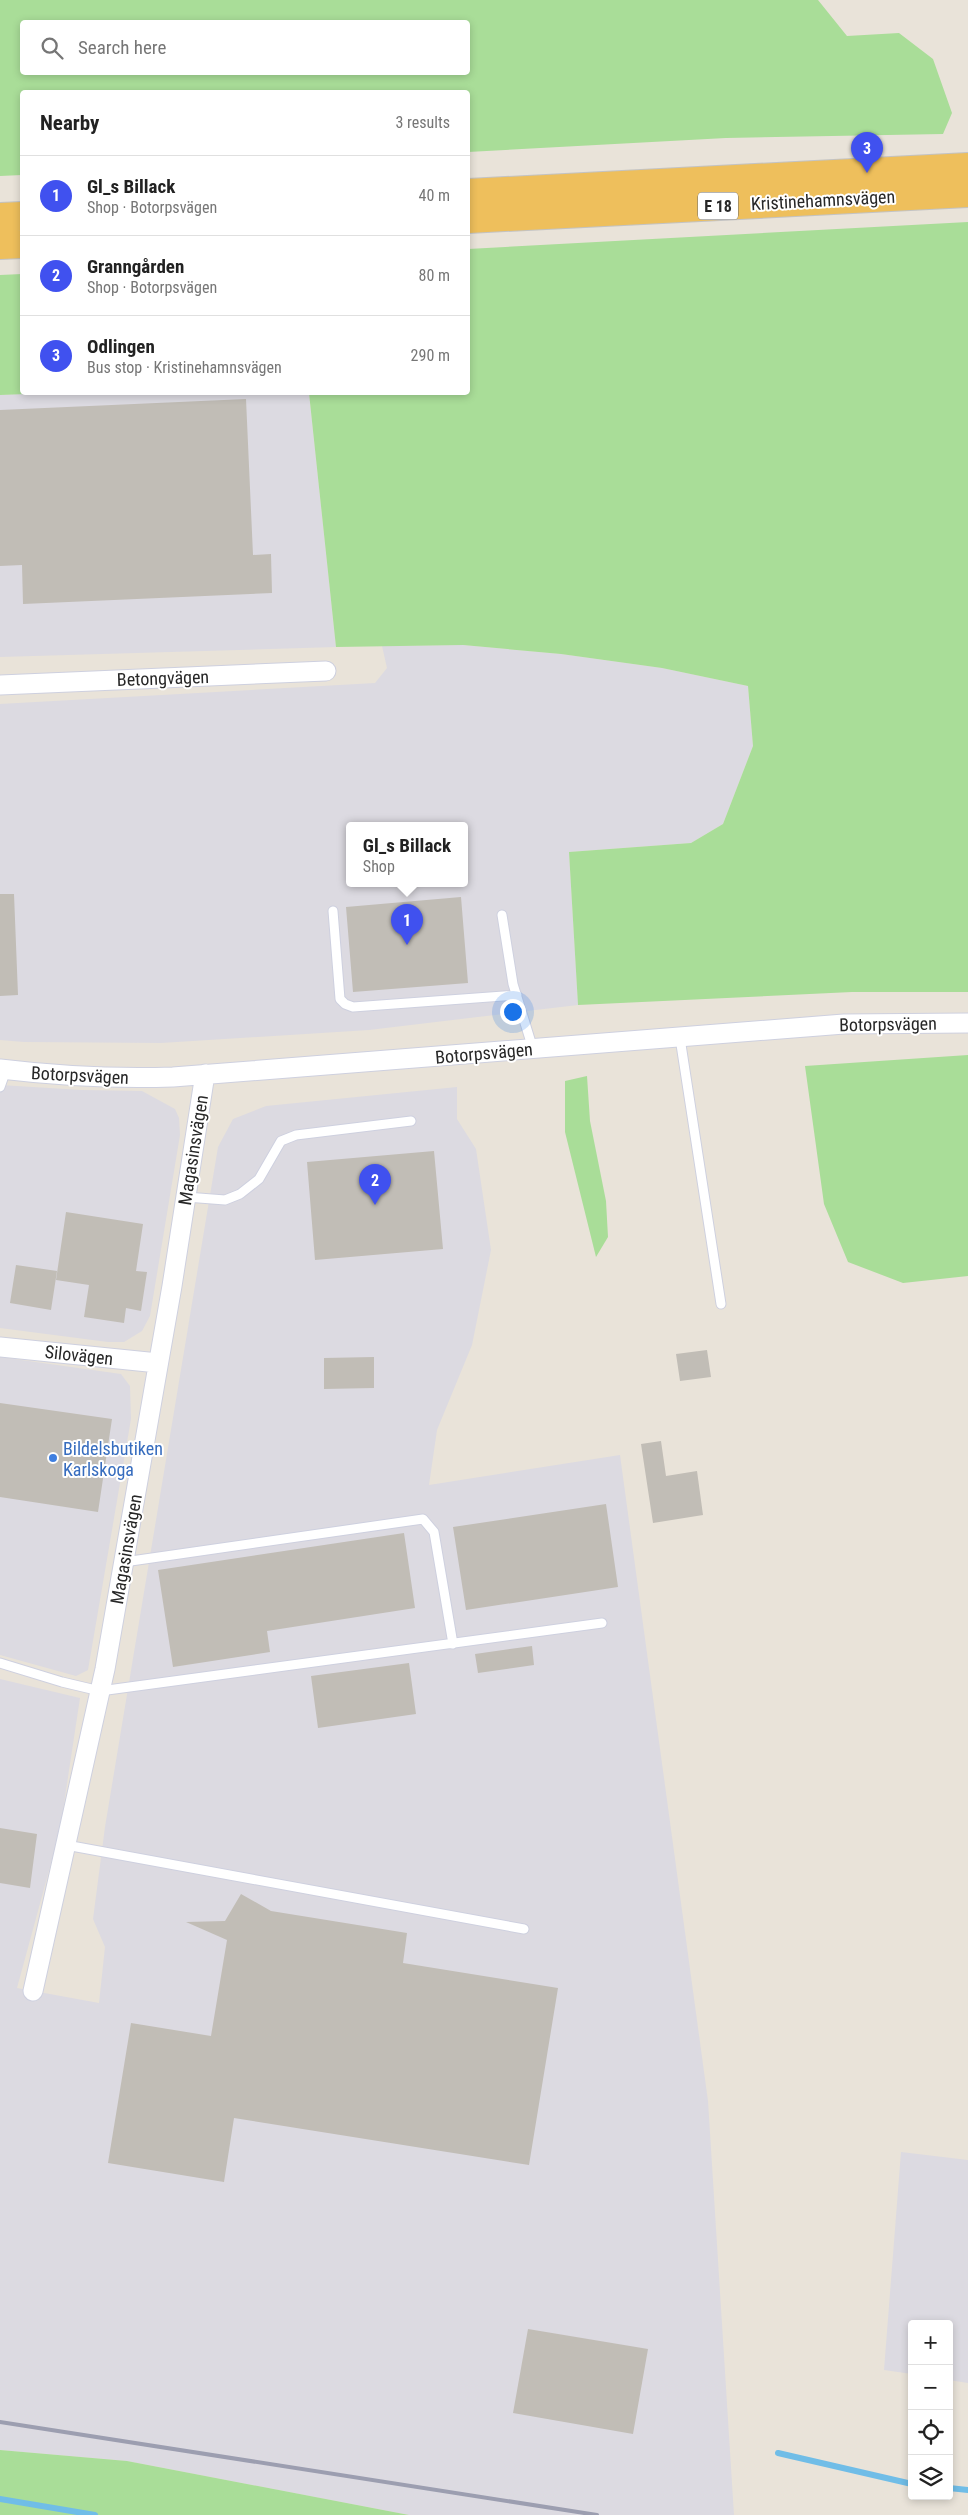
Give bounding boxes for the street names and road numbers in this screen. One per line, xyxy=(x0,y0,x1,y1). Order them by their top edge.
street label: Kristinehamnsvägen xyxy=(750,186,896,214)
road number: E 18 xyxy=(698,192,738,220)
street label: Betongvägen xyxy=(117,666,209,690)
street label: Botorpsvägen xyxy=(839,1013,937,1035)
street label: Botorpsvägen xyxy=(434,1038,534,1068)
street label: Botorpsvägen xyxy=(31,1062,129,1088)
street label: Magasinsvägen xyxy=(174,1093,212,1207)
street label: Silovägen xyxy=(44,1341,114,1369)
street label: Magasinsvägen xyxy=(106,1492,146,1606)

